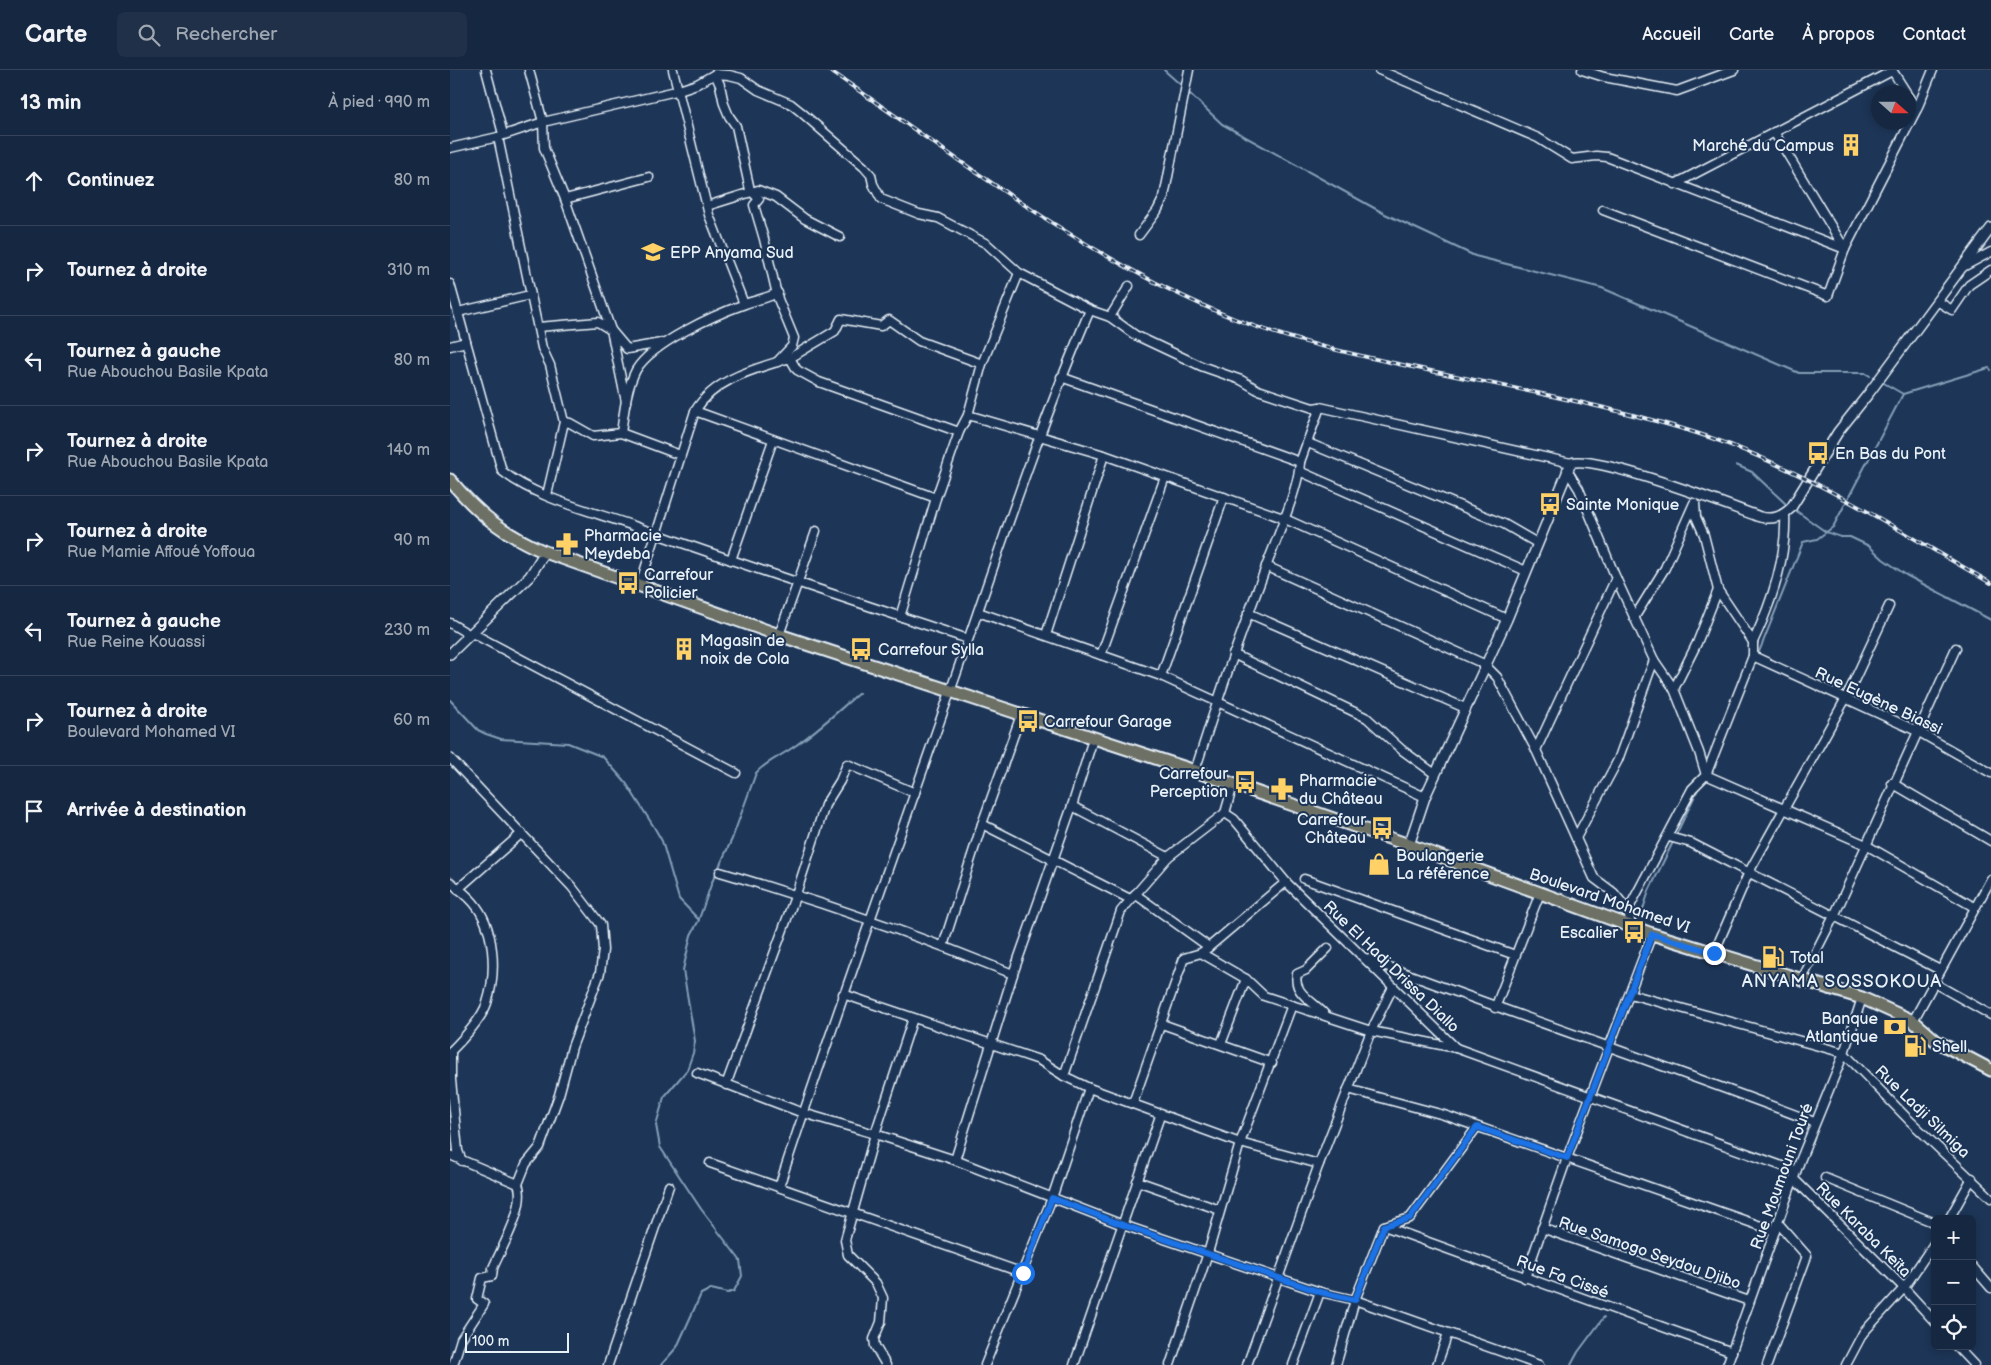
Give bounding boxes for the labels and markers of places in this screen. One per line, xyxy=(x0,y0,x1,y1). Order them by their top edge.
building icon: Marché du Campus xyxy=(1838,132,1864,158)
place label: Marché du Campus xyxy=(1692,137,1834,156)
school or university icon: EPP Anyama Sud xyxy=(640,239,666,265)
place label: EPP Anyama Sud xyxy=(670,244,794,263)
bus stop icon: En Bas du Pont xyxy=(1805,440,1831,466)
place label: En Bas du Pont xyxy=(1835,445,1946,464)
bus stop icon: Sainte Monique xyxy=(1537,491,1563,517)
place label: Sainte Monique xyxy=(1566,496,1680,515)
place label: Pharmacie Meydeba xyxy=(584,527,662,564)
pharmacy icon: Pharmacie Meydeba xyxy=(554,531,580,557)
place label: Carrefour Policier xyxy=(644,566,713,603)
bus stop icon: Carrefour Policier xyxy=(615,570,641,596)
place label: Magasin de noix de Cola xyxy=(700,632,790,669)
building icon: Magasin de noix de Cola xyxy=(671,636,697,662)
bus stop icon: Carrefour Sylla xyxy=(848,636,874,662)
place label: Carrefour Sylla xyxy=(878,641,984,660)
bus stop icon: Carrefour Garage xyxy=(1015,708,1041,734)
place label: Carrefour Garage xyxy=(1044,713,1172,732)
place label: Carrefour Perception xyxy=(1150,765,1228,802)
bus stop icon: Carrefour Perception xyxy=(1232,769,1258,795)
place label: Pharmacie du Château xyxy=(1299,772,1383,809)
pharmacy icon: Pharmacie du Château xyxy=(1269,776,1295,802)
place label: Carrefour Château xyxy=(1297,811,1366,848)
bus stop icon: Carrefour Château xyxy=(1369,815,1395,841)
place label: Boulangerie La référence xyxy=(1396,847,1490,884)
shop icon: Boulangerie La référence xyxy=(1366,851,1392,877)
bus stop icon: Escalier xyxy=(1621,919,1647,945)
place label: Escalier xyxy=(1559,924,1618,943)
fuel station icon: Total xyxy=(1760,944,1786,970)
place label: Total xyxy=(1790,949,1824,968)
place label: Banque Atlantique xyxy=(1805,1010,1879,1047)
bank icon: Banque Atlantique xyxy=(1882,1014,1908,1040)
fuel station icon: Shell xyxy=(1902,1033,1928,1059)
place label: Shell xyxy=(1932,1038,1967,1057)

